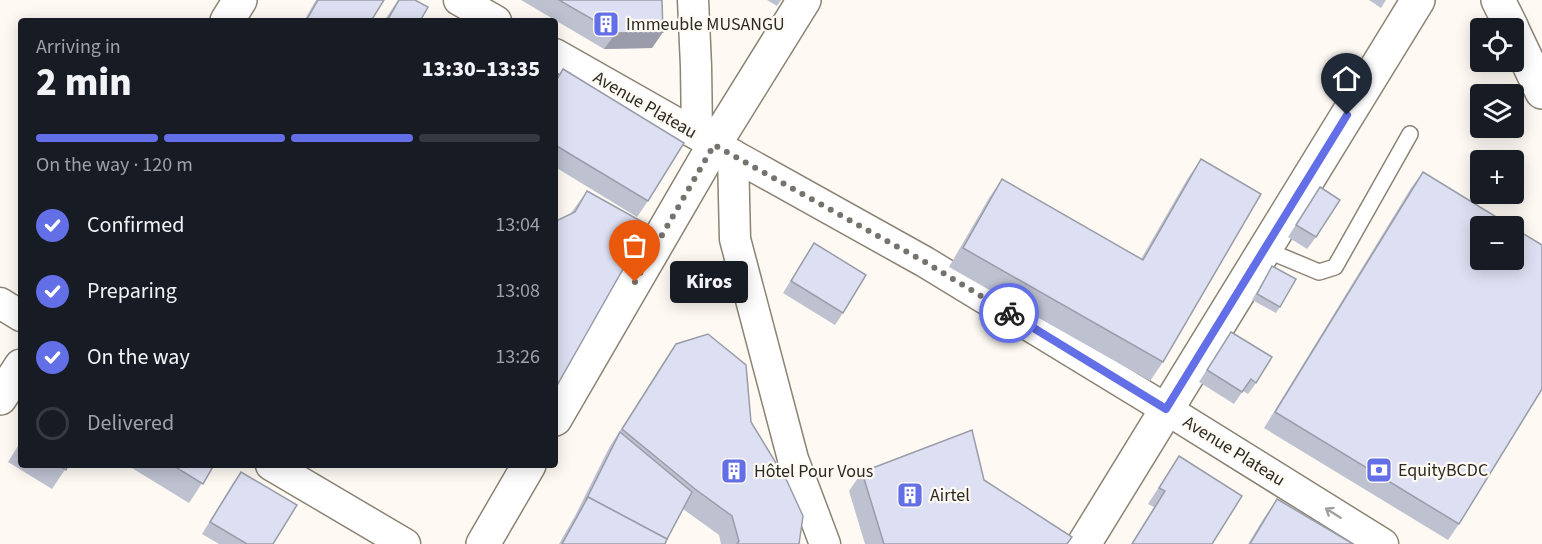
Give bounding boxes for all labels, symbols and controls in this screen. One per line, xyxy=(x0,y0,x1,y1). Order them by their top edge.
building icon: Immeuble MUSANGU xyxy=(591,9,621,39)
place label: Immeuble MUSANGU xyxy=(626,12,785,37)
map controls xyxy=(1470,18,1524,270)
button: locate xyxy=(1470,18,1524,72)
text: Arriving in xyxy=(36,33,121,61)
text: 13:30–13:35 xyxy=(422,53,540,85)
pin xyxy=(1321,53,1372,115)
text: 2 min xyxy=(36,55,132,111)
icon: home xyxy=(1330,62,1363,95)
street label: Avenue Plateau xyxy=(588,65,702,145)
button: layers xyxy=(1470,84,1524,138)
button: + xyxy=(1470,150,1524,204)
text: On the way · 120 m xyxy=(36,151,193,179)
icon: check xyxy=(36,209,69,242)
text: Confirmed xyxy=(87,209,184,241)
text: 13:04 xyxy=(495,211,540,239)
button: − xyxy=(1470,216,1524,270)
pin xyxy=(609,220,660,282)
icon: bag xyxy=(618,229,651,262)
callout: Kiros xyxy=(671,261,749,303)
text: Kiros xyxy=(686,268,732,296)
icon: check xyxy=(36,275,69,308)
text: Preparing xyxy=(87,275,177,307)
text: 13:08 xyxy=(495,277,540,305)
courier xyxy=(979,283,1039,343)
icon: bike xyxy=(993,297,1026,330)
icon: check xyxy=(36,341,69,374)
text: On the way xyxy=(87,341,190,373)
text: 13:26 xyxy=(495,343,540,371)
text: Delivered xyxy=(87,407,174,439)
street label: Avenue Plateau xyxy=(1178,410,1290,492)
bank icon: EquityBCDC xyxy=(1364,455,1394,485)
building icon: Hôtel Pour Vous xyxy=(719,456,749,486)
place label: EquityBCDC xyxy=(1398,458,1488,483)
place label: Hôtel Pour Vous xyxy=(754,459,873,484)
building icon: Airtel xyxy=(895,480,925,510)
place label: Airtel xyxy=(930,483,970,508)
one-way arrow xyxy=(1325,507,1342,519)

